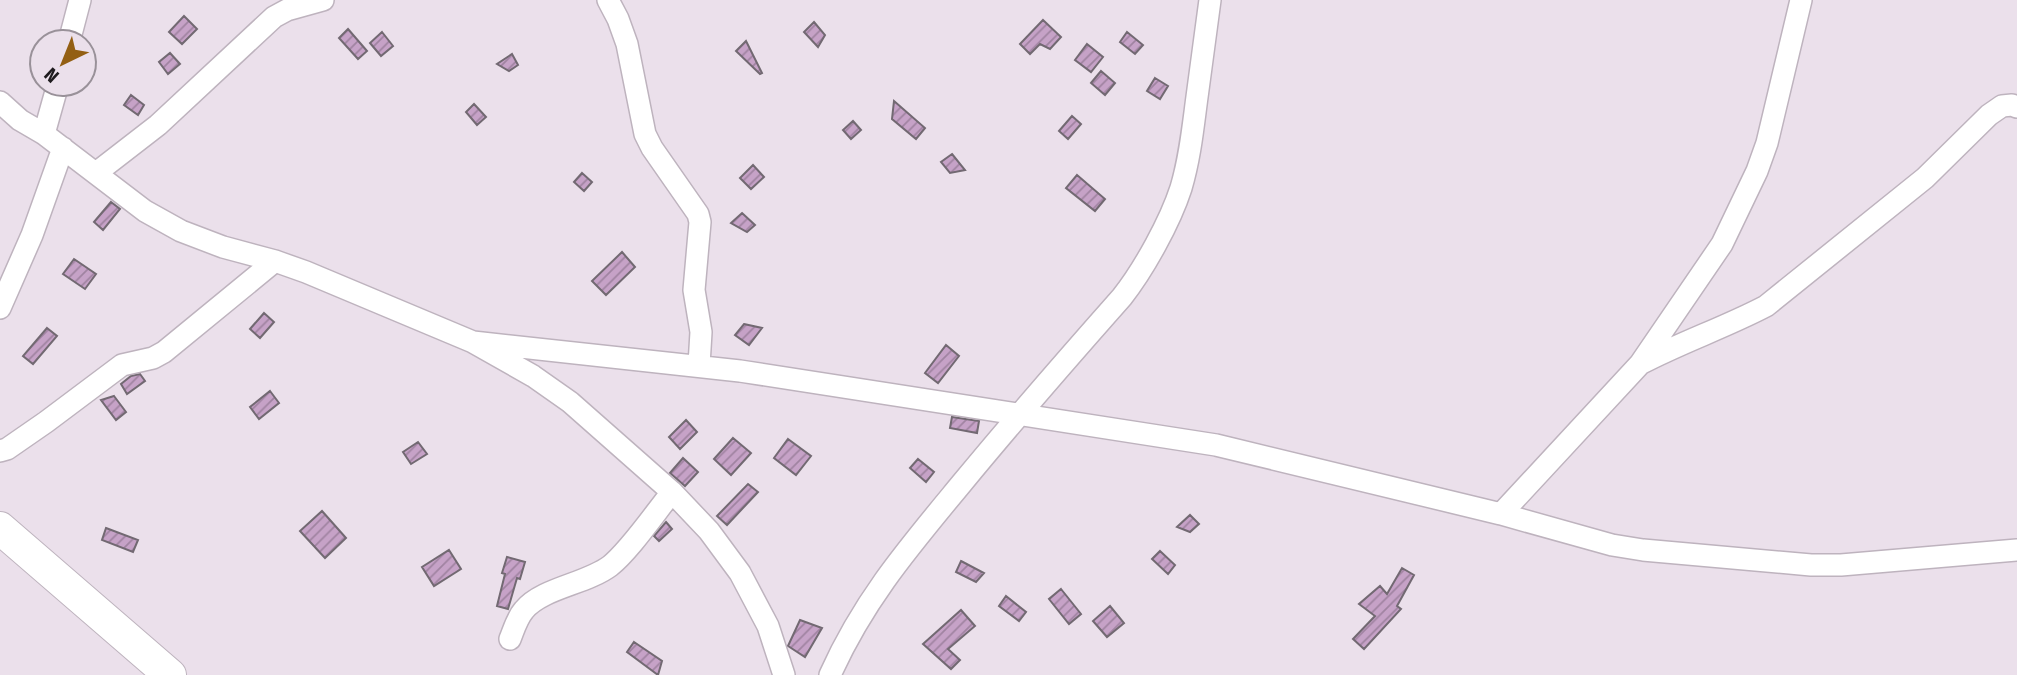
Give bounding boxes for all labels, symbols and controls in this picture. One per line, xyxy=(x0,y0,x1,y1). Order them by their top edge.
north arrow xyxy=(28,28,98,98)
text: N xyxy=(40,63,64,87)

